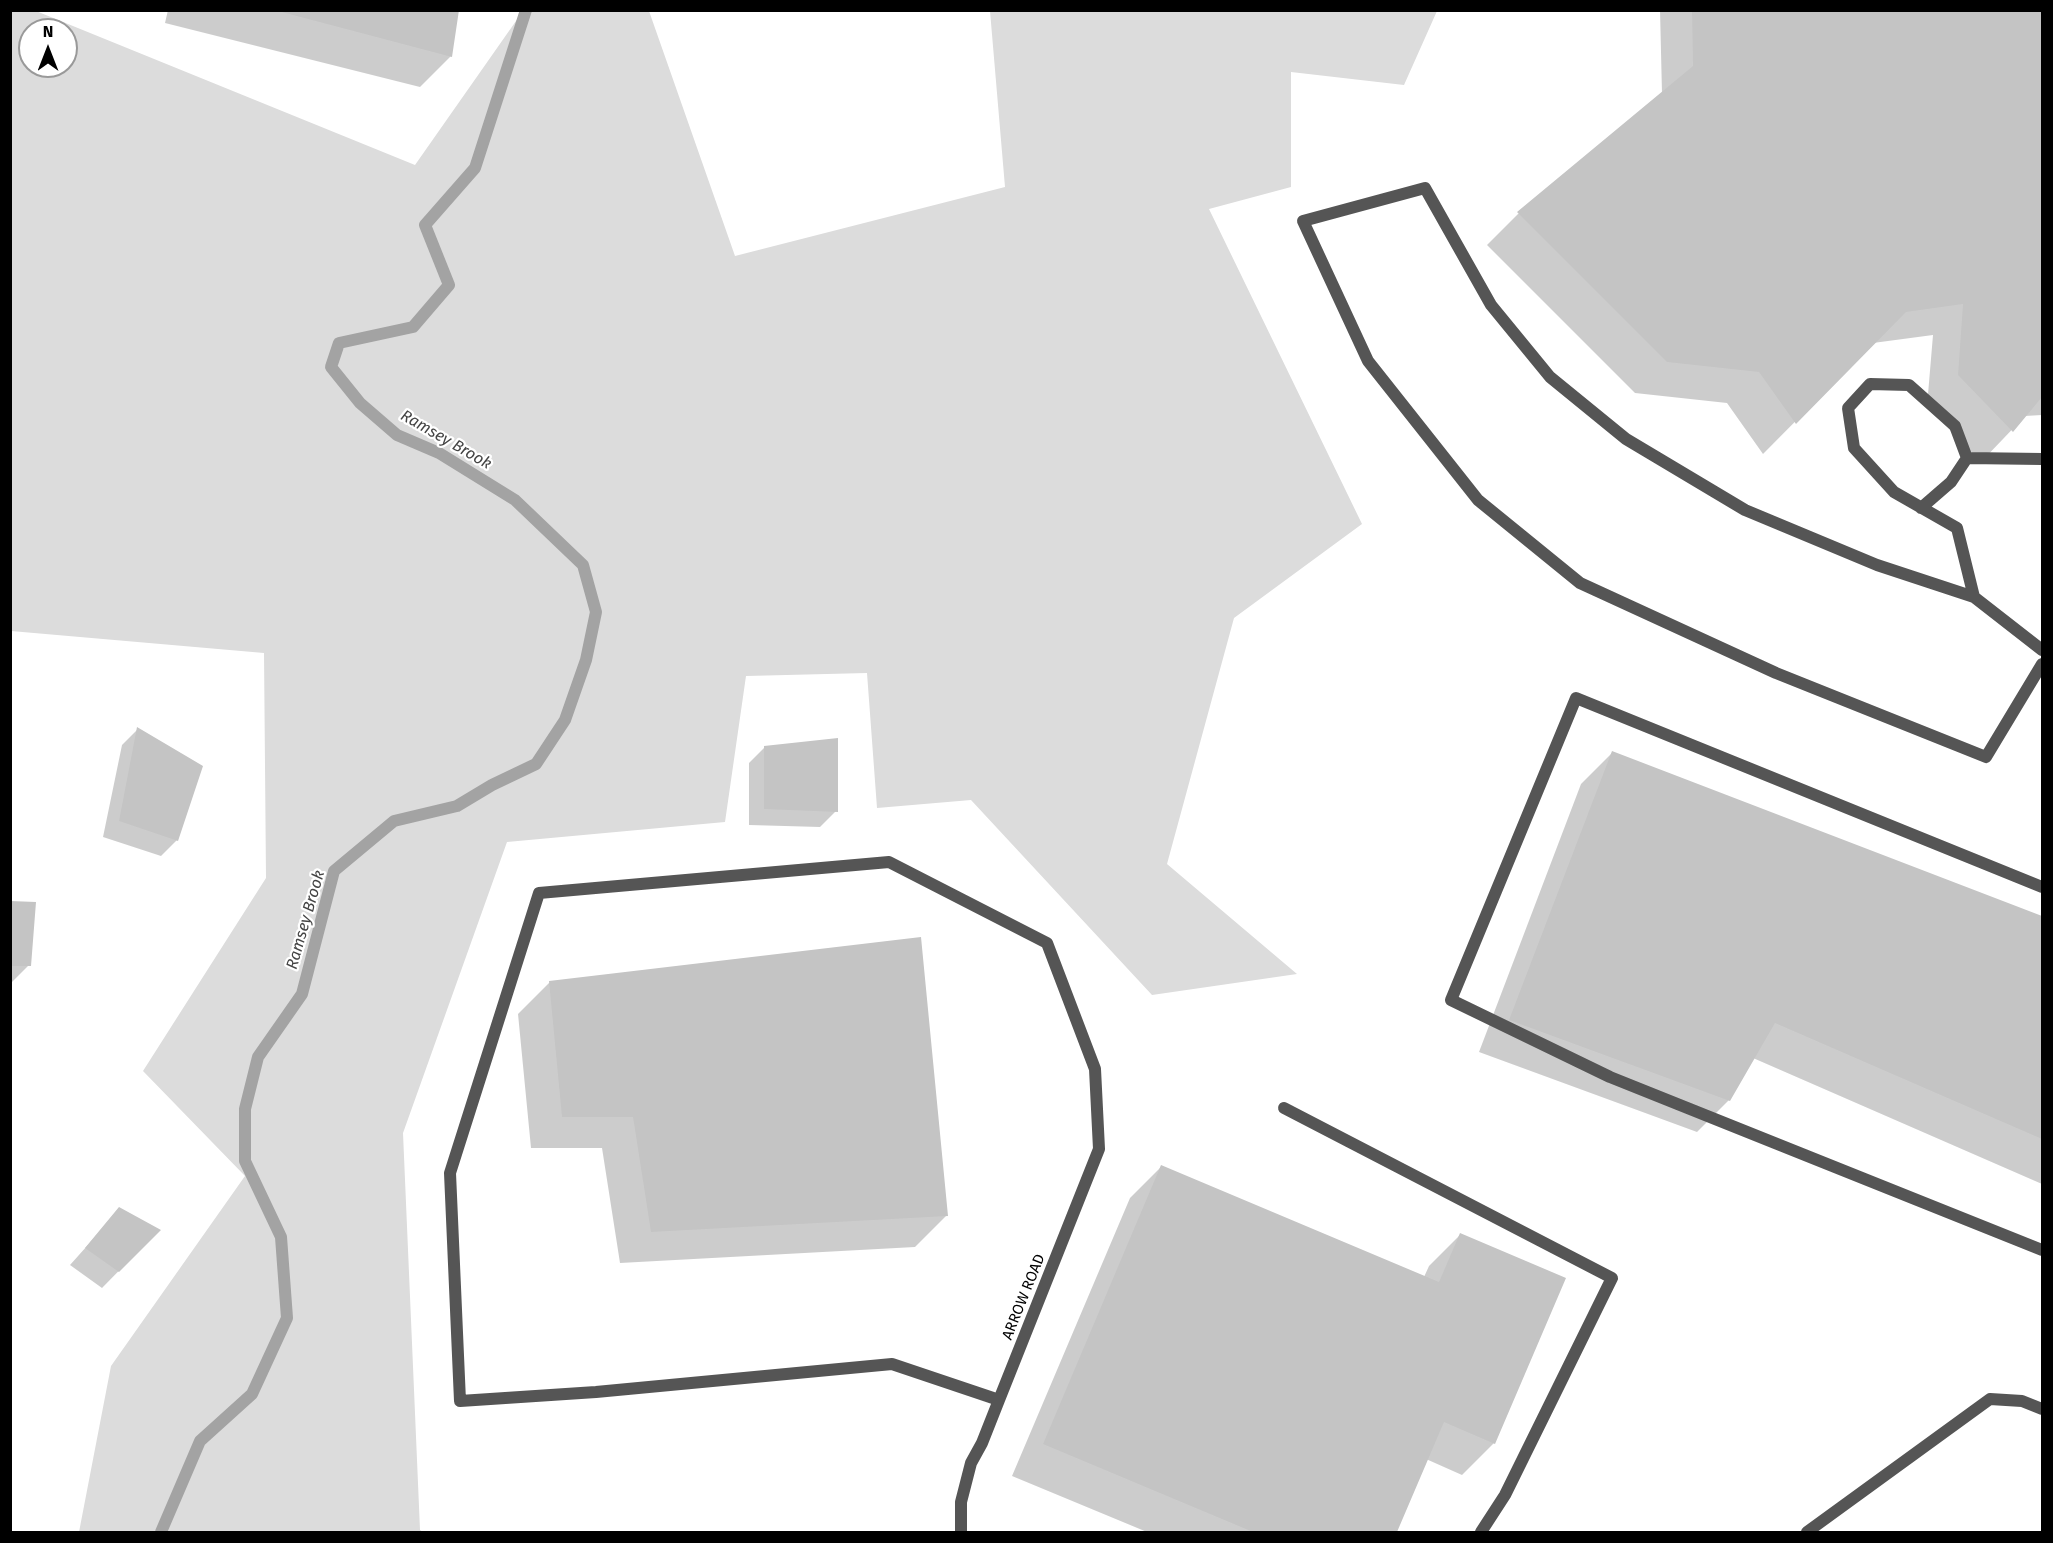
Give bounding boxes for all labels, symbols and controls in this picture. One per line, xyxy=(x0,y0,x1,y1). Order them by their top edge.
north arrow xyxy=(18,18,78,78)
text: N xyxy=(43,22,53,41)
water label: Ramsey Brook xyxy=(397,406,495,474)
water label: Ramsey Brook xyxy=(283,868,329,972)
street label: ARROW ROAD xyxy=(999,1252,1049,1342)

